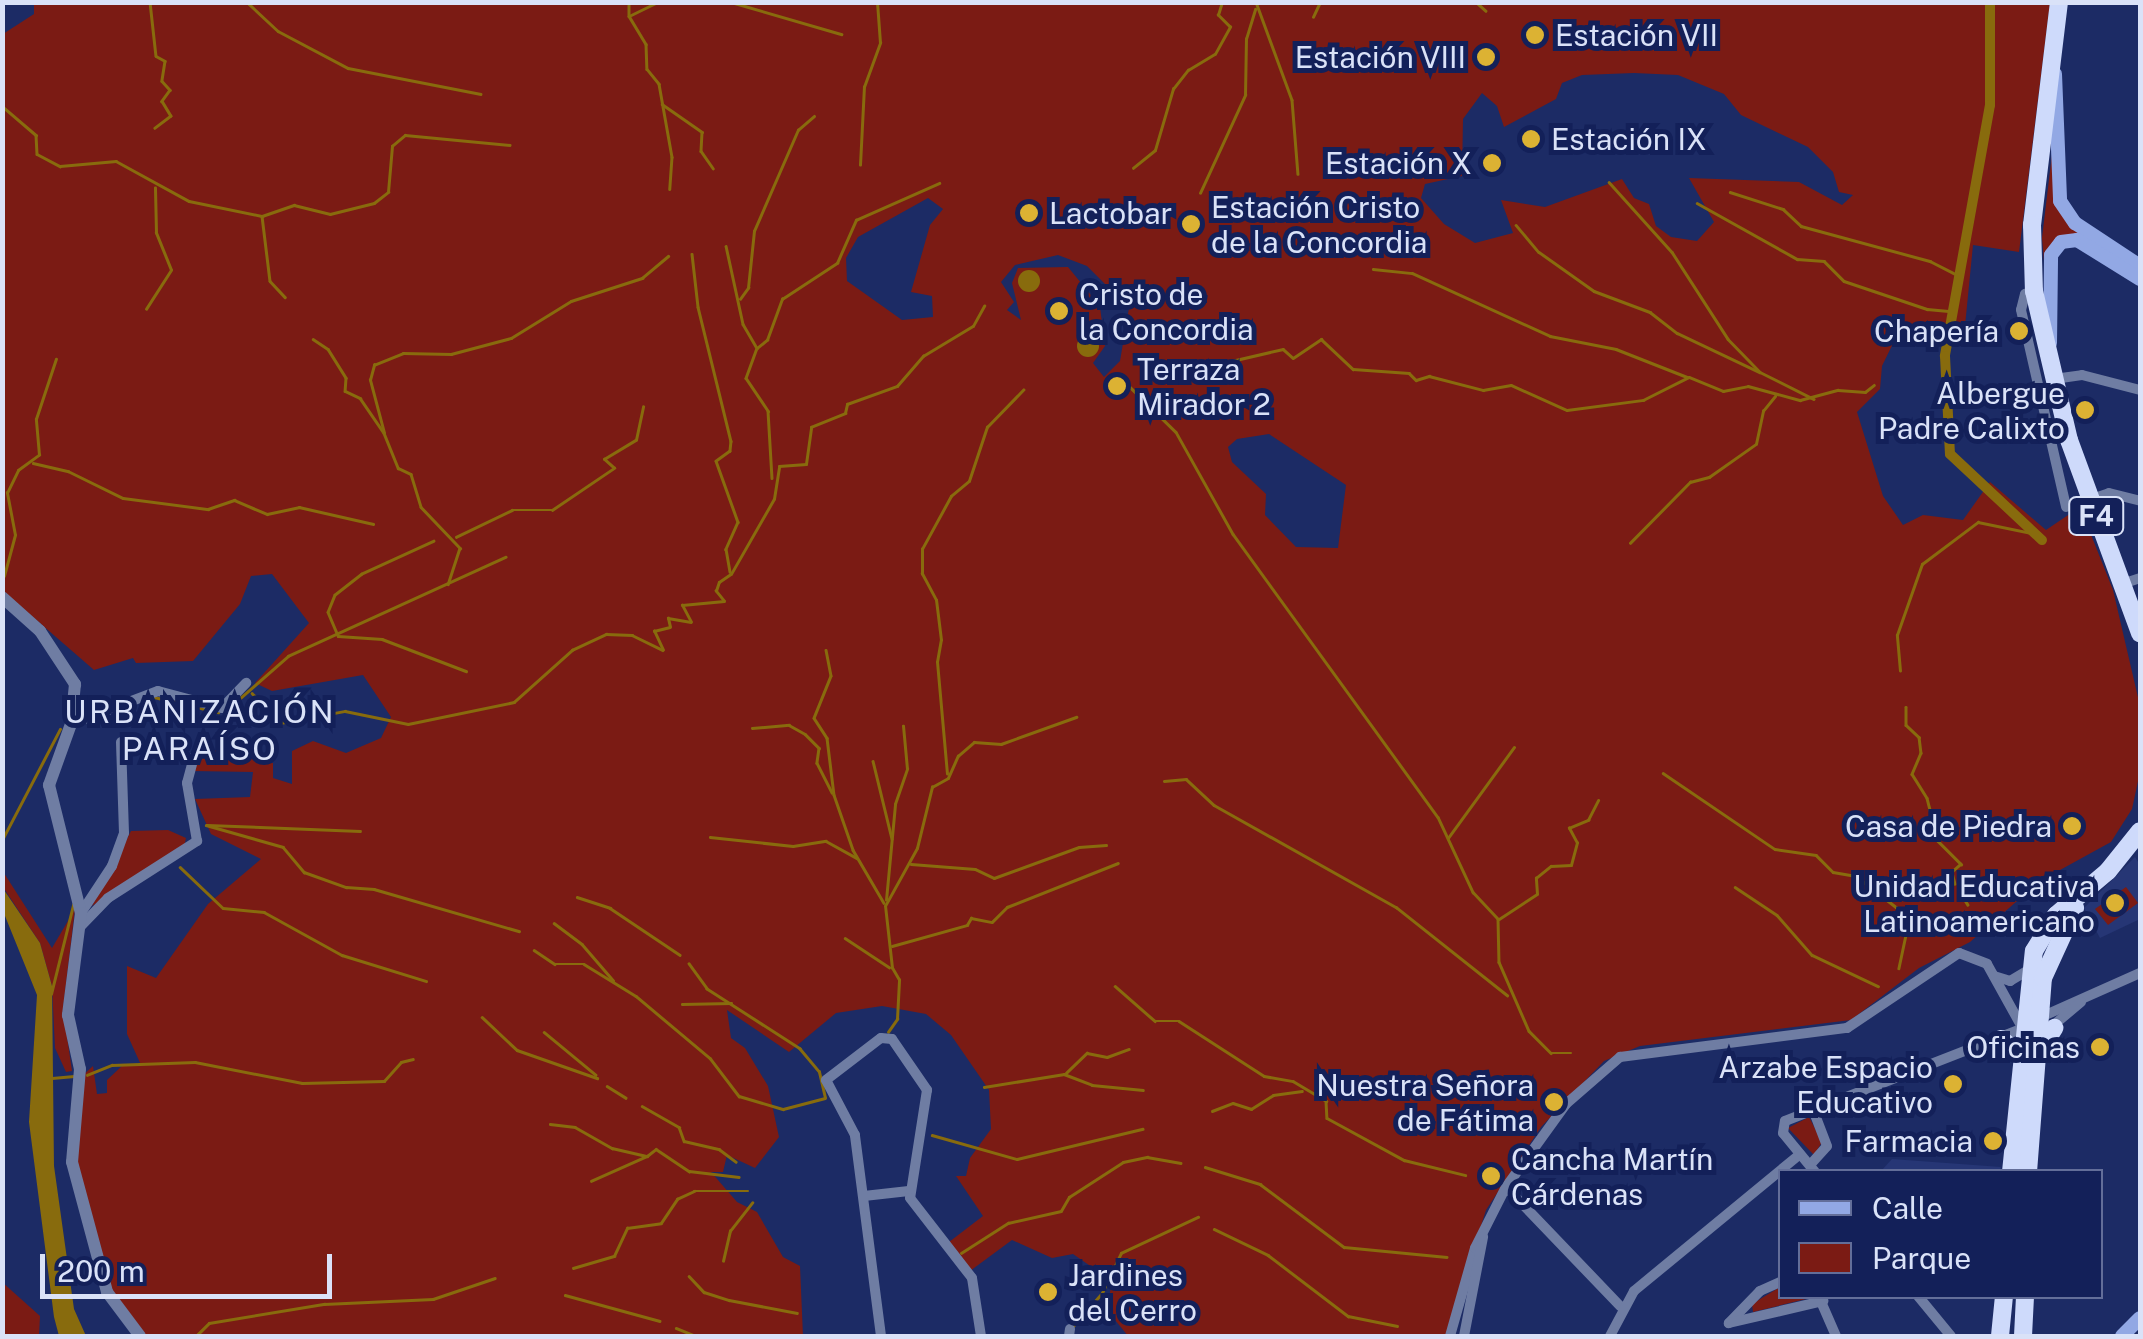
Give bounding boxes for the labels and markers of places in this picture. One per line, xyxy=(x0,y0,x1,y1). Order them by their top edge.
place label: Estación VII xyxy=(1555,17,1719,53)
marker: Estación VII xyxy=(1524,24,1546,46)
place label: Estación VIII xyxy=(1294,39,1466,75)
marker: Estación VIII xyxy=(1475,46,1497,68)
place label: Estación IX xyxy=(1551,121,1707,157)
marker: Estación IX xyxy=(1520,128,1542,150)
place label: Estación X xyxy=(1325,145,1472,181)
marker: Estación X xyxy=(1481,152,1503,174)
place label: Estación Cristo de la Concordia xyxy=(1211,189,1428,260)
place label: Lactobar xyxy=(1049,195,1172,231)
marker: Lactobar xyxy=(1018,202,1040,224)
marker: Estación Cristo de la Concordia xyxy=(1180,213,1202,235)
place label: Cristo de la Concordia xyxy=(1079,276,1253,346)
marker: Cristo de la Concordia xyxy=(1048,300,1070,322)
place label: Chapería xyxy=(1874,313,1999,349)
marker: Chapería xyxy=(2008,320,2030,342)
place label: Terraza Mirador 2 xyxy=(1137,351,1271,422)
marker: Terraza Mirador 2 xyxy=(1106,375,1128,397)
place label: Albergue Padre Calixto xyxy=(1878,375,2065,446)
marker: Albergue Padre Calixto xyxy=(2074,399,2096,421)
place label: Casa de Piedra xyxy=(1844,808,2052,844)
marker: Casa de Piedra xyxy=(2061,815,2083,837)
place label: Unidad Educativa Latinoamericano xyxy=(1853,868,2095,938)
marker: Unidad Educativa Latinoamericano xyxy=(2104,892,2126,914)
place label: Oficinas xyxy=(1966,1029,2080,1065)
marker: Oficinas xyxy=(2089,1036,2111,1058)
place label: Arzabe Espacio Educativo xyxy=(1718,1049,1933,1120)
place label: Nuestra Señora de Fátima xyxy=(1316,1067,1534,1138)
marker: Arzabe Espacio Educativo xyxy=(1942,1073,1964,1095)
marker: Nuestra Señora de Fátima xyxy=(1543,1091,1565,1113)
place label: Farmacia xyxy=(1845,1123,1973,1159)
marker: Farmacia xyxy=(1982,1130,2004,1152)
place label: Cancha Martín Cárdenas xyxy=(1511,1141,1713,1212)
marker: Cancha Martín Cárdenas xyxy=(1480,1165,1502,1187)
place label: Jardines del Cerro xyxy=(1068,1257,1197,1328)
marker: Jardines del Cerro xyxy=(1037,1281,1059,1303)

